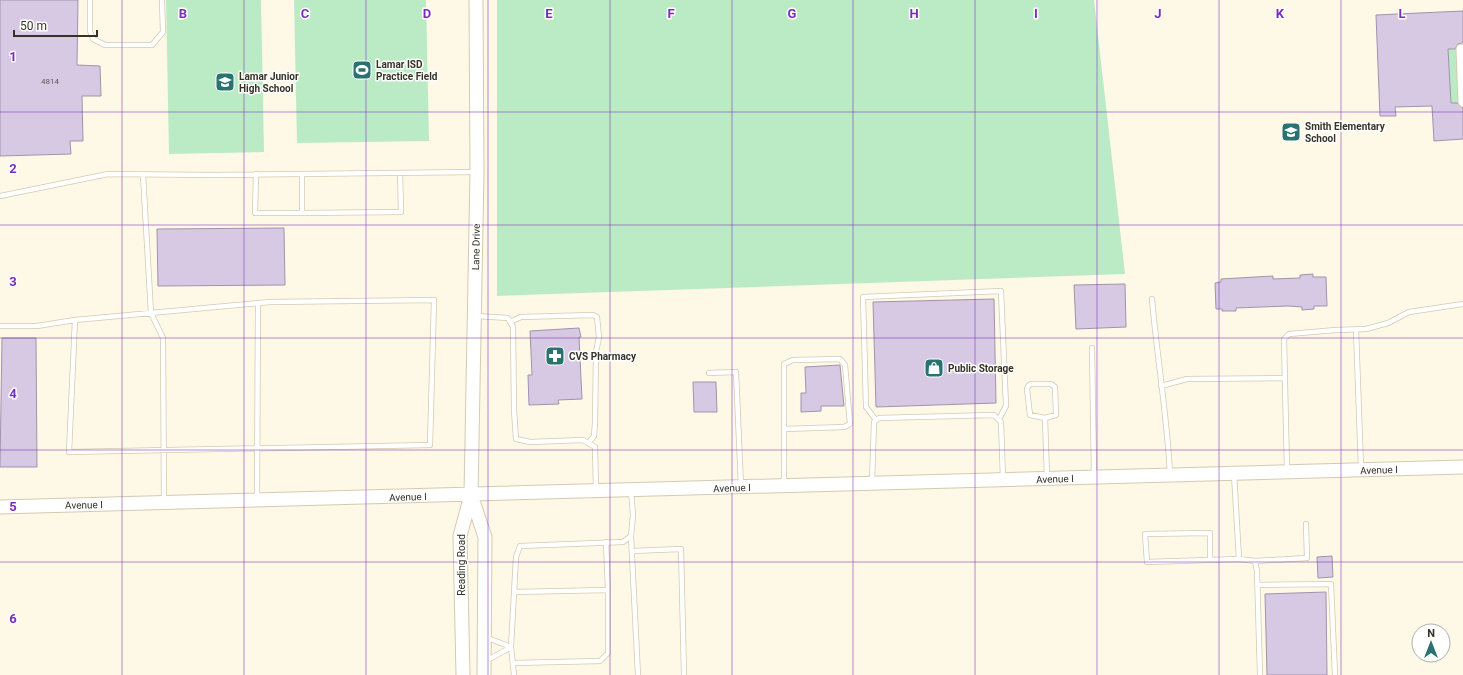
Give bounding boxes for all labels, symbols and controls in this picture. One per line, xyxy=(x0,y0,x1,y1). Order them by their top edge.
text: B xyxy=(179,6,187,21)
text: C xyxy=(301,6,310,21)
text: D xyxy=(423,6,431,21)
text: E xyxy=(545,6,553,21)
text: F xyxy=(667,6,675,21)
text: G xyxy=(788,6,797,21)
text: H xyxy=(909,6,919,21)
text: I xyxy=(1034,6,1038,21)
text: J xyxy=(1154,6,1162,21)
text: K xyxy=(1276,6,1285,21)
text: L xyxy=(1398,6,1406,21)
scale bar xyxy=(14,12,97,38)
text: 50 m xyxy=(20,19,47,33)
text: 1 xyxy=(9,49,17,64)
sports icon: Lamar ISD Practice Field xyxy=(351,59,373,81)
place label: Lamar ISD Practice Field xyxy=(376,59,438,82)
school or university icon: Lamar Junior High School xyxy=(214,71,236,93)
place label: Lamar Junior High School xyxy=(239,71,299,94)
house number: 4814 xyxy=(41,77,59,86)
school or university icon: Smith Elementary School xyxy=(1280,121,1302,143)
place label: Smith Elementary School xyxy=(1305,121,1386,144)
text: 2 xyxy=(9,161,17,176)
street label: Lane Drive xyxy=(470,224,482,270)
text: 3 xyxy=(9,274,17,289)
pharmacy icon: CVS Pharmacy xyxy=(544,345,566,367)
place label: CVS Pharmacy xyxy=(569,351,637,362)
shop icon: Public Storage xyxy=(923,357,945,379)
place label: Public Storage xyxy=(948,363,1014,374)
text: 4 xyxy=(9,386,17,401)
street label: Avenue I xyxy=(1360,464,1398,476)
street label: Avenue I xyxy=(1036,473,1074,485)
street label: Avenue I xyxy=(713,482,751,494)
street label: Avenue I xyxy=(389,491,427,503)
text: 5 xyxy=(9,499,17,514)
street label: Avenue I xyxy=(65,499,103,511)
street label: Reading Road xyxy=(456,534,467,596)
text: 6 xyxy=(9,611,17,626)
north arrow xyxy=(1411,623,1451,663)
text: N xyxy=(1427,627,1435,640)

